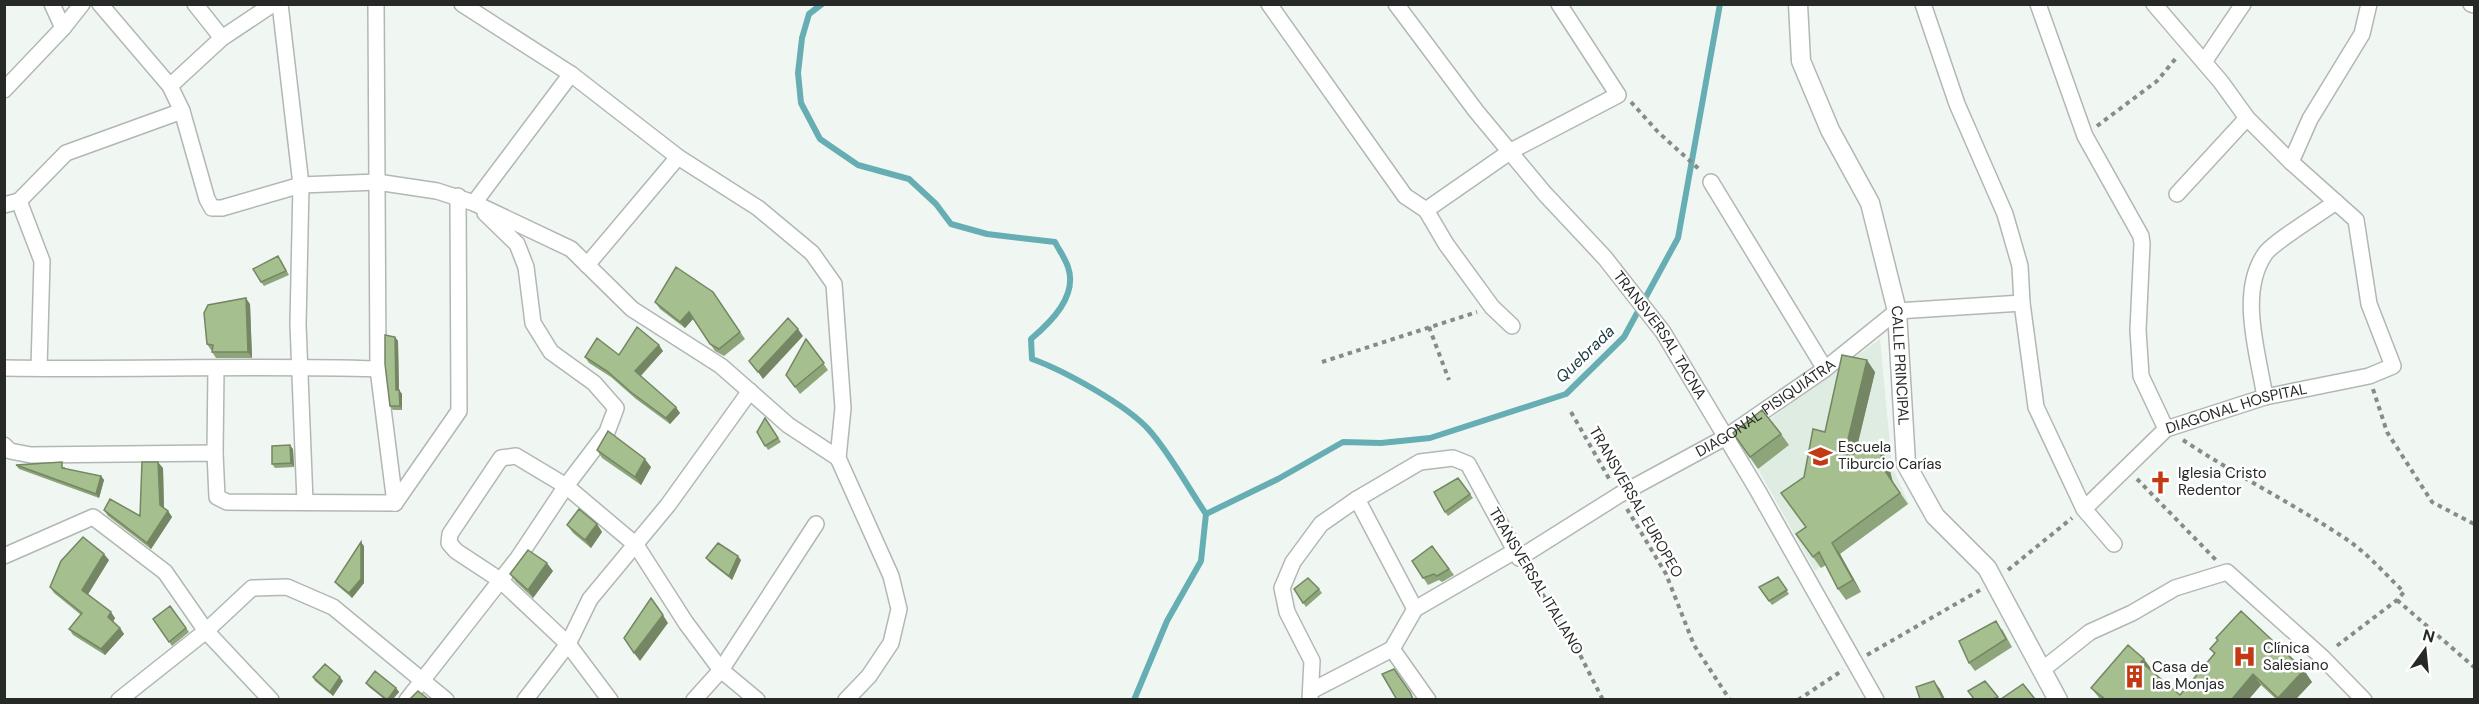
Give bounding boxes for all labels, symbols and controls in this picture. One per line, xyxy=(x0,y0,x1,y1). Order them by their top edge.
street label: TRANSVERSAL TACNA xyxy=(1609,267,1711,403)
street label: CALLE PRINCIPAL xyxy=(1886,303,1914,426)
water label: Quebrada xyxy=(1551,321,1619,387)
street label: DIAGONAL PISIQUIÁTRA xyxy=(1692,354,1840,462)
street label: DIAGONAL HOSPITAL xyxy=(2163,379,2309,438)
street label: TRANSVERSAL EUROPEO xyxy=(1584,423,1688,581)
place label: Escuela Tiburcio Carías xyxy=(1838,437,1942,474)
school or university icon: Escuela Tiburcio Carías xyxy=(1807,443,1833,469)
place label: Iglesia Cristo Redentor xyxy=(2178,463,2267,500)
church icon: Iglesia Cristo Redentor xyxy=(2147,469,2173,495)
street label: TRANSVERSAL ITALIANO xyxy=(1484,504,1588,658)
north arrow xyxy=(2395,620,2455,680)
text: N xyxy=(2420,624,2437,648)
place label: Clínica Salesiano xyxy=(2263,638,2329,675)
hospital icon: Clínica Salesiano xyxy=(2232,644,2258,670)
place label: Casa de las Monjas xyxy=(2152,657,2224,694)
building icon: Casa de las Monjas xyxy=(2121,663,2147,689)

